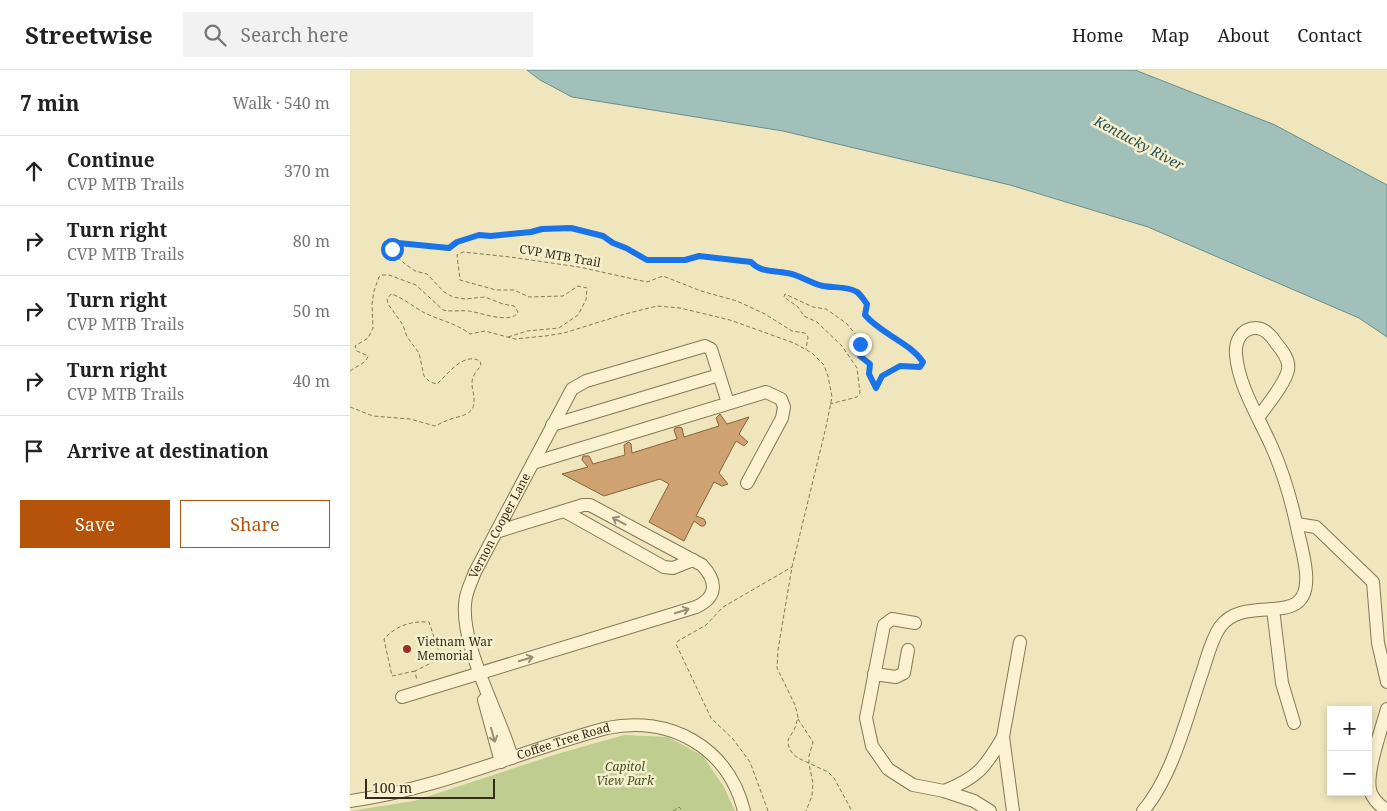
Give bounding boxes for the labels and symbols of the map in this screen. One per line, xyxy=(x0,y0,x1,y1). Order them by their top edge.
water label: Kentucky River xyxy=(1090,111,1188,174)
route start xyxy=(381,238,404,261)
street label: CVP MTB Trail xyxy=(518,240,602,271)
route end xyxy=(849,333,872,356)
street label: Vernon Cooper Lane xyxy=(464,470,534,581)
one-way arrow xyxy=(612,516,627,526)
one-way arrow xyxy=(673,606,689,616)
place label: Vietnam War Memorial xyxy=(417,633,493,664)
marker: Vietnam War Memorial xyxy=(401,643,413,655)
one-way arrow xyxy=(518,653,534,663)
street label: Coffee Tree Road xyxy=(514,718,612,763)
one-way arrow xyxy=(488,726,498,742)
park label: Capitol View Park xyxy=(596,758,655,789)
scale bar xyxy=(365,776,495,799)

